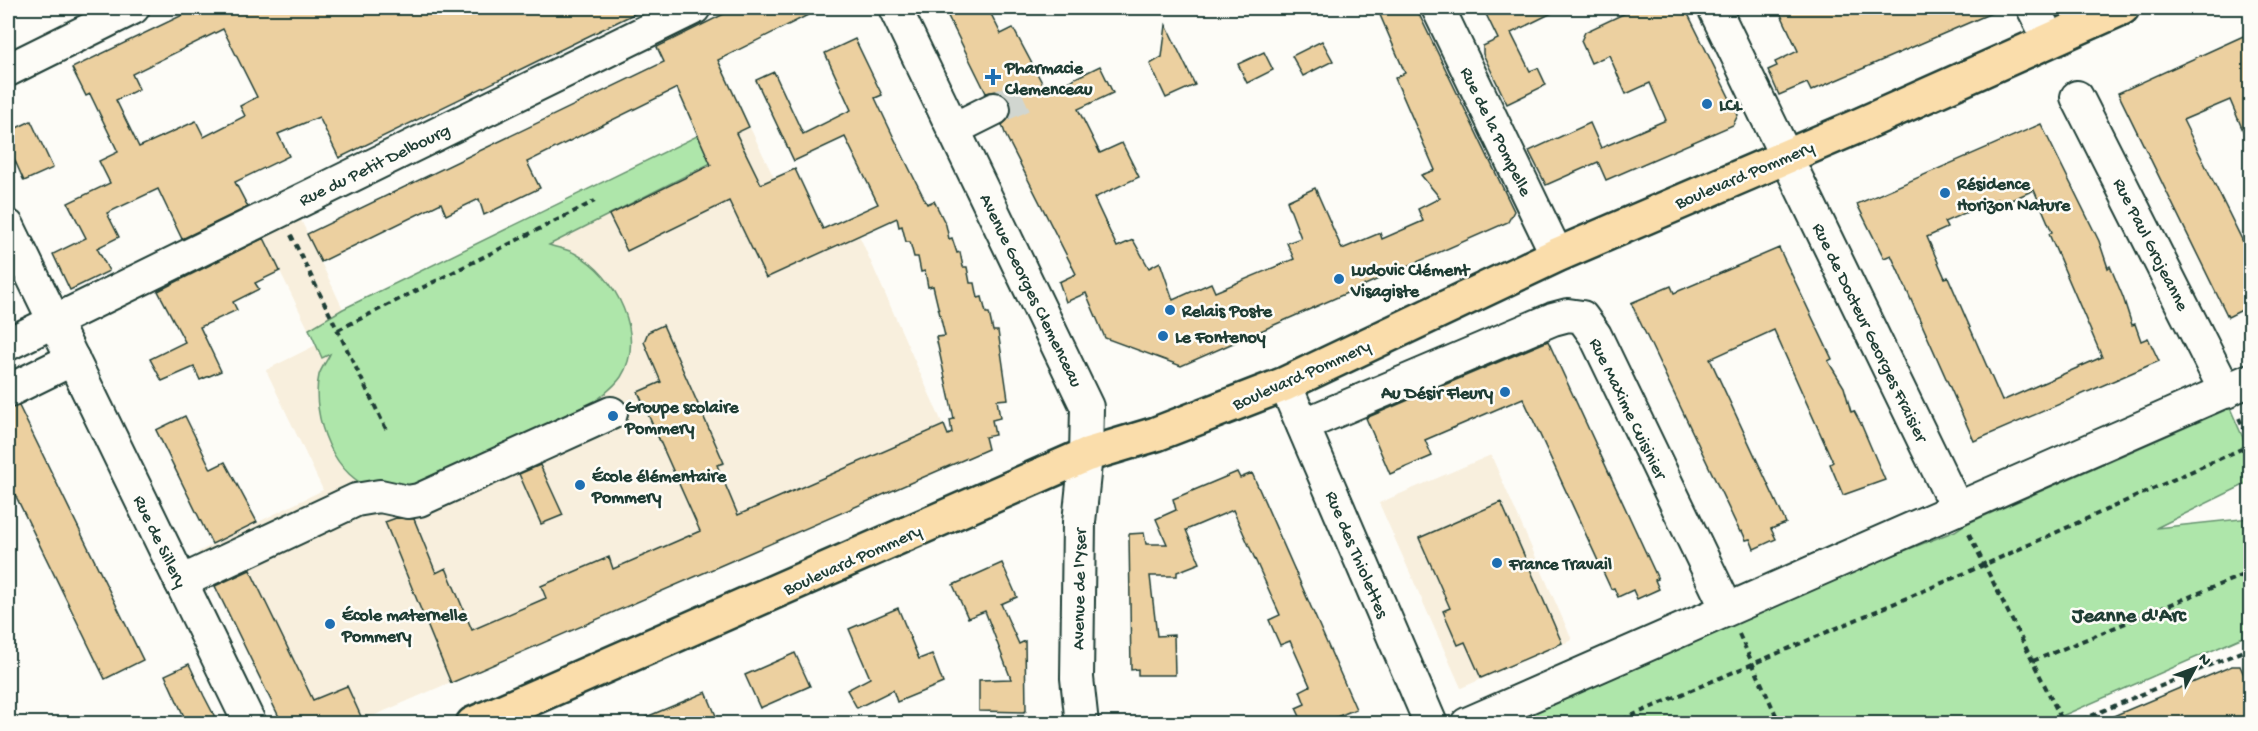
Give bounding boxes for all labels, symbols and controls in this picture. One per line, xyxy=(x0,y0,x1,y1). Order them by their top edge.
place label: Pharmacie Clemenceau xyxy=(1004,59,1093,101)
street label: Rue de la Pompelle xyxy=(1454,64,1535,201)
marker: Pharmacie Clemenceau xyxy=(986,70,1000,84)
place label: LCL xyxy=(1719,96,1743,117)
marker: LCL xyxy=(1700,97,1714,111)
street label: Rue du Petit Delbourg xyxy=(296,121,454,212)
street label: Boulevard Pommery xyxy=(1672,138,1818,215)
place label: Résidence Horizon Nature xyxy=(1956,175,2071,217)
street label: Rue Paul Grojeanne xyxy=(2107,175,2193,316)
marker: Résidence Horizon Nature xyxy=(1938,186,1952,200)
street label: Avenue Georges Clemenceau xyxy=(974,191,1086,392)
street label: Rue de Docteur Georges Fraisier xyxy=(1807,220,1932,447)
place label: Ludovic Clément Visagiste xyxy=(1350,261,1471,303)
marker: Ludovic Clément Visagiste xyxy=(1332,272,1346,286)
place label: Relais Poste xyxy=(1181,302,1273,323)
marker: Relais Poste xyxy=(1163,303,1177,317)
place label: Le Fontenoy xyxy=(1175,328,1266,349)
marker: Le Fontenoy xyxy=(1156,329,1170,343)
street label: Rue Maxime Cuisinier xyxy=(1583,335,1671,485)
street label: Boulevard Pommery xyxy=(1229,336,1374,417)
place label: Au Désir Fleury xyxy=(1380,384,1493,405)
marker: Au Désir Fleury xyxy=(1498,385,1512,399)
place label: Groupe scolaire Pommery xyxy=(624,398,739,440)
marker: Groupe scolaire Pommery xyxy=(606,409,620,423)
place label: École élémentaire Pommery xyxy=(591,466,727,509)
marker: École élémentaire Pommery xyxy=(573,478,587,492)
street label: Rue des Thiolettes xyxy=(1319,488,1392,623)
street label: Rue de Sillery xyxy=(127,492,190,592)
street label: Boulevard Pommery xyxy=(780,521,925,602)
street label: Avenue de l'Yser xyxy=(1069,526,1092,650)
place label: France Travail xyxy=(1508,555,1612,576)
marker: France Travail xyxy=(1490,556,1504,570)
place label: École maternelle Pommery xyxy=(341,605,468,648)
district label: Jeanne d'Arc xyxy=(2071,605,2188,630)
marker: École maternelle Pommery xyxy=(323,617,337,631)
north arrow xyxy=(2165,638,2225,698)
text: N xyxy=(2193,650,2215,671)

